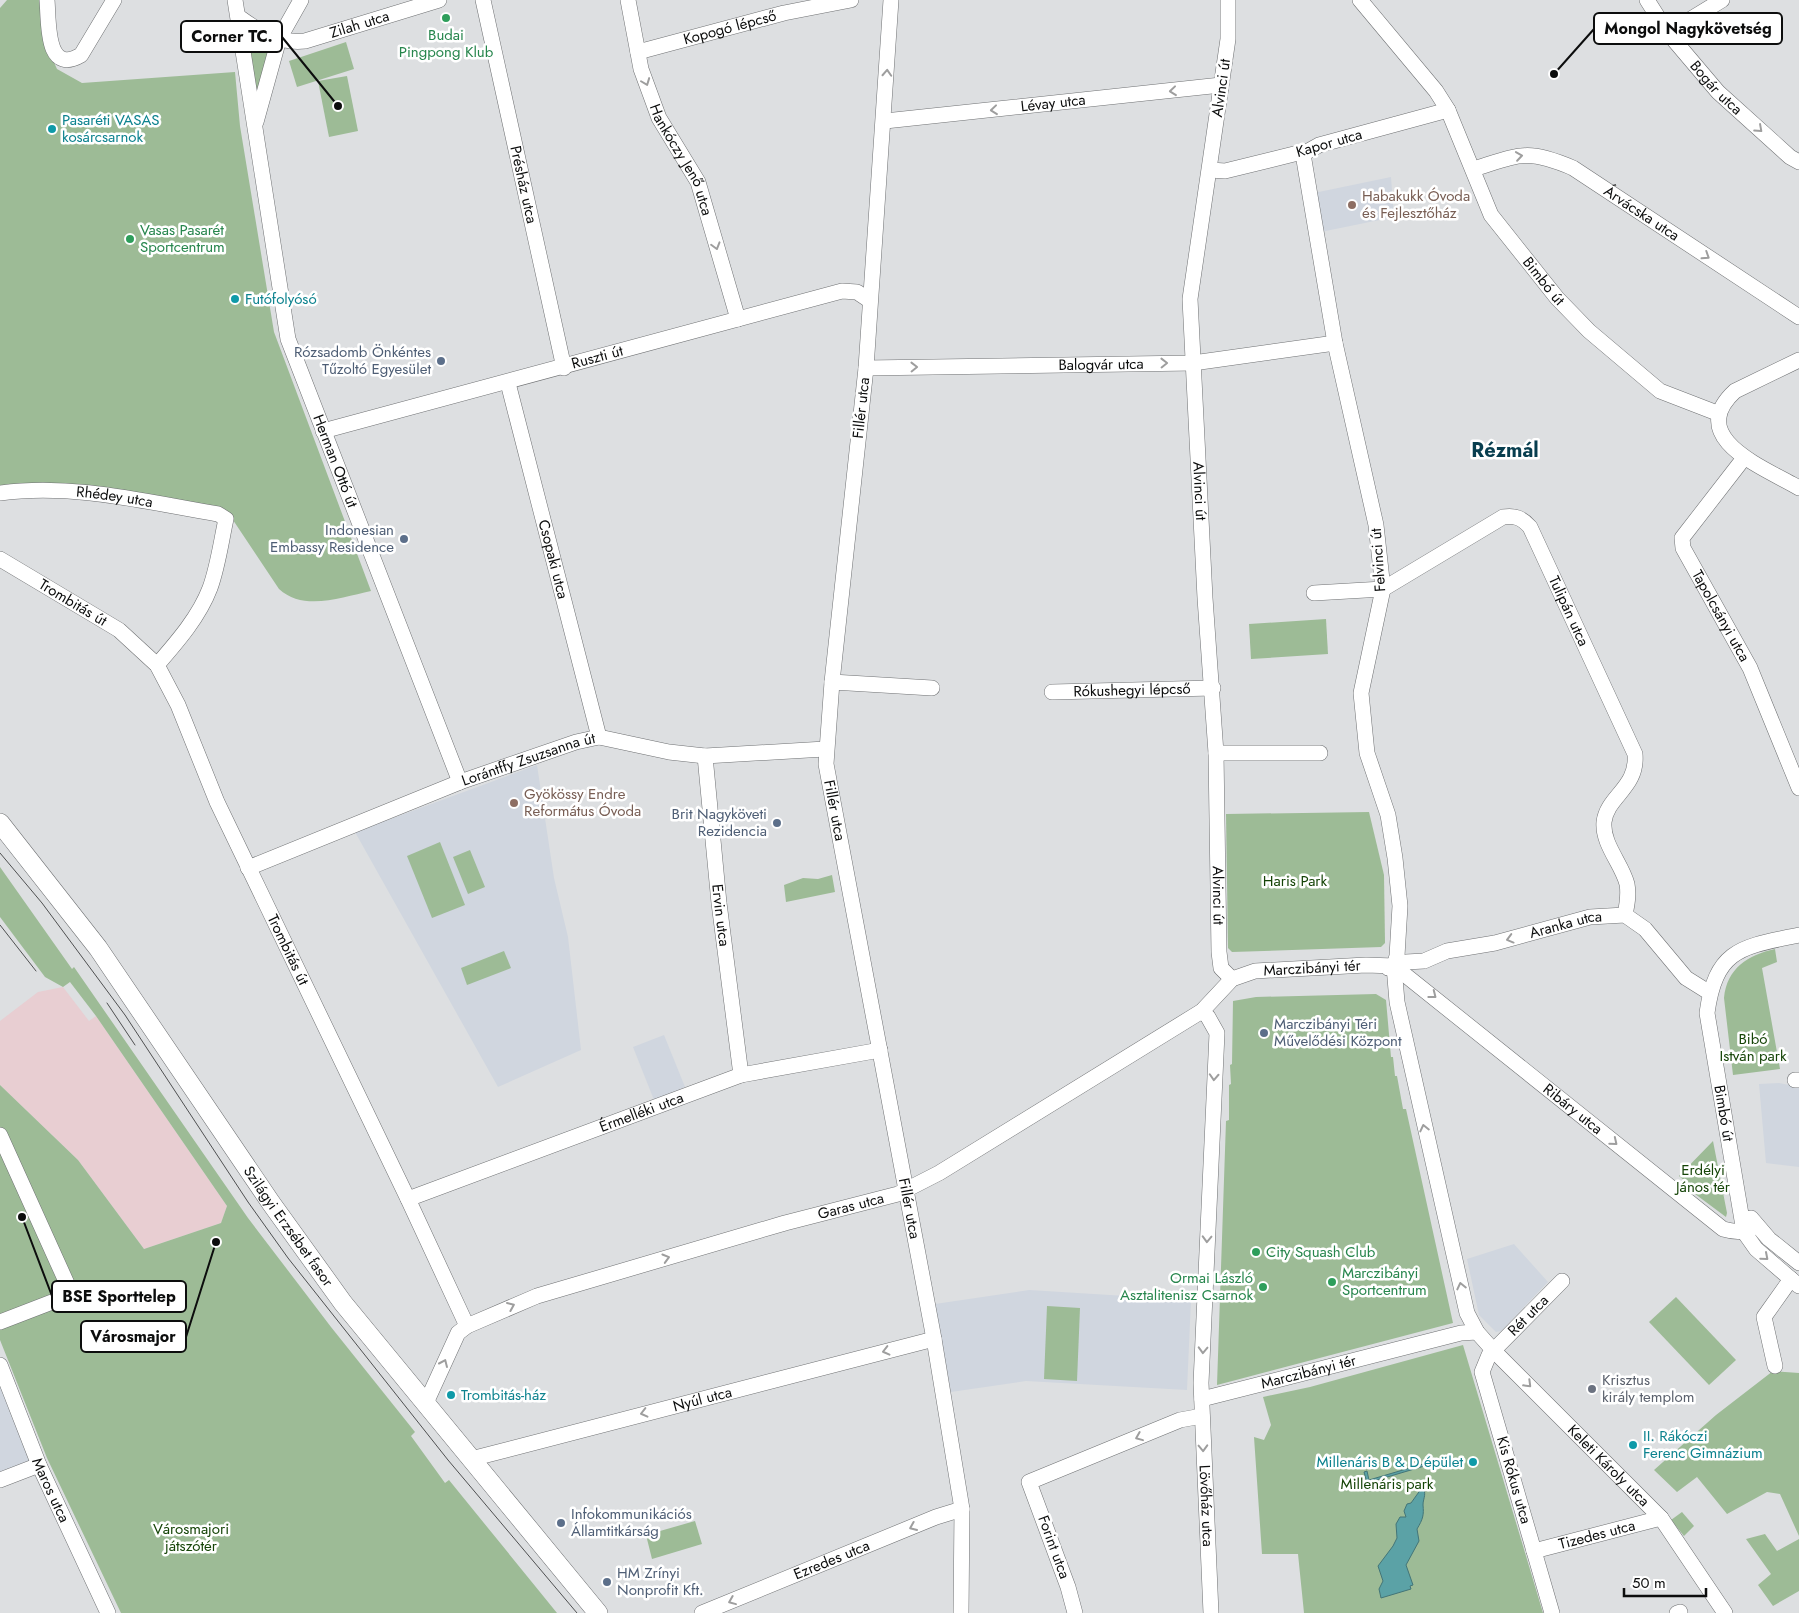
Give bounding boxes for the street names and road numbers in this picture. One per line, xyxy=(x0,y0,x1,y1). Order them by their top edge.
street label: Zilah utca xyxy=(327,5,392,44)
street label: Kopogó lépcső xyxy=(681,5,779,50)
street label: Bogár utca xyxy=(1685,56,1747,120)
street label: Alvinci út xyxy=(1206,57,1236,119)
street label: Lévay utca xyxy=(1019,89,1087,117)
street label: Hankóczy Jenő utca xyxy=(644,101,718,218)
street label: Kapor utca xyxy=(1293,123,1365,163)
street label: Présház utca xyxy=(504,144,543,226)
street label: Árvácska utca xyxy=(1599,180,1684,246)
street label: Bimbó út xyxy=(1517,252,1570,311)
street label: Ruszti út xyxy=(569,339,626,375)
street label: Balogvár utca xyxy=(1058,353,1144,376)
street label: Fillér utca xyxy=(847,376,875,440)
street label: Herman Ottó út xyxy=(307,411,364,511)
street label: Alvinci út xyxy=(1187,461,1212,521)
street label: Rhédey utca xyxy=(75,481,155,513)
street label: Csopaki utca xyxy=(533,517,574,601)
street label: Felvinci út xyxy=(1365,527,1391,593)
street label: Tapolcsányi utca xyxy=(1686,566,1755,666)
street label: Tulipán utca xyxy=(1543,572,1595,650)
street label: Trombitás út xyxy=(35,574,112,632)
street label: Rókushegyi lépcső xyxy=(1073,678,1191,702)
street label: Lorántffy Zsuzsanna út xyxy=(459,727,598,792)
street label: Fillér utca xyxy=(818,778,851,843)
street label: Alvinci út xyxy=(1207,866,1230,925)
street label: Ervin utca xyxy=(706,883,735,948)
street label: Aranka utca xyxy=(1527,905,1603,944)
street label: Trombitás út xyxy=(262,911,315,989)
street label: Marczibányi tér xyxy=(1263,954,1362,982)
street label: Ribáry utca xyxy=(1538,1078,1607,1140)
street label: Bimbó út xyxy=(1708,1083,1740,1143)
street label: Érmelléki utca xyxy=(596,1086,687,1138)
street label: Szilágyi Erzsébet fasor xyxy=(238,1162,339,1292)
street label: Fillér utca xyxy=(893,1176,926,1241)
street label: Garas utca xyxy=(815,1187,886,1225)
street label: Rét utca xyxy=(1503,1290,1554,1341)
street label: Marczibányi tér xyxy=(1259,1349,1359,1395)
street label: Nyúl utca xyxy=(671,1381,734,1417)
street label: Keleti Károly utca xyxy=(1563,1420,1655,1512)
street label: Kis Rókus utca xyxy=(1491,1434,1537,1526)
street label: Maros utca xyxy=(26,1455,75,1526)
street label: Lövőház utca xyxy=(1194,1464,1219,1547)
street label: Forint utca xyxy=(1032,1512,1076,1582)
street label: Tizedes utca xyxy=(1556,1514,1637,1555)
street label: Ezredes utca xyxy=(790,1534,873,1585)

